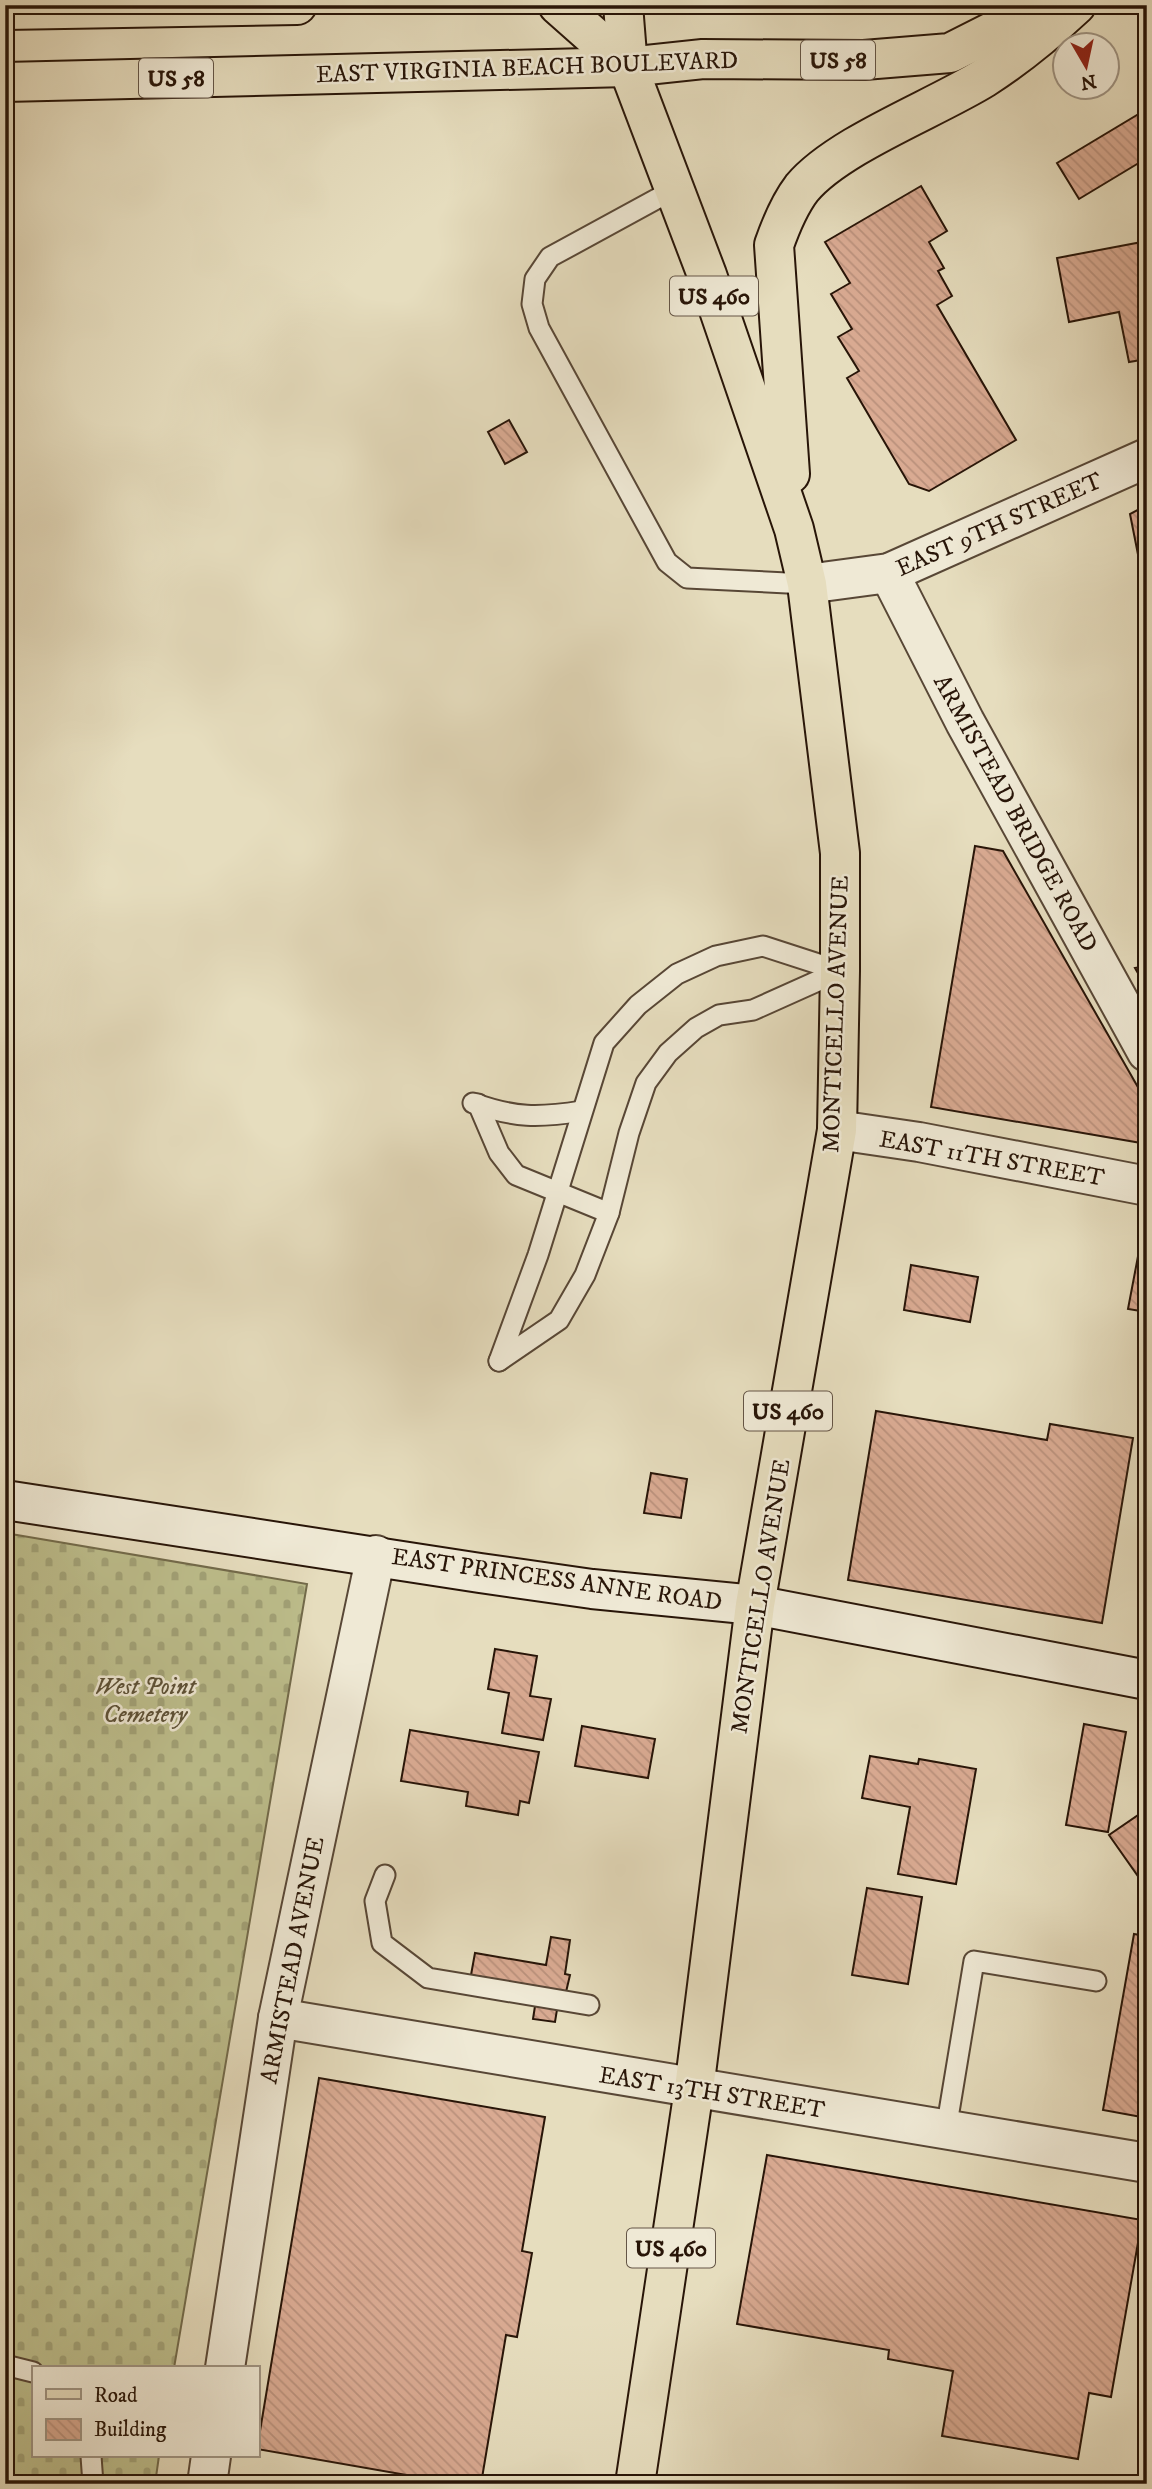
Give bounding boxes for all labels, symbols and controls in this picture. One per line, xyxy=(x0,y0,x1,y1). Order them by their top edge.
north arrow xyxy=(1050,32,1120,102)
road number: US 58 xyxy=(801,40,875,80)
street label: EAST VIRGINIA BEACH BOULEVARD xyxy=(315,46,739,90)
road number: US 58 xyxy=(139,58,213,97)
text: N xyxy=(1079,69,1098,94)
road number: US 460 xyxy=(670,276,758,316)
street label: EAST 9TH STREET xyxy=(892,466,1107,584)
street label: ARMISTEAD BRIDGE ROAD xyxy=(926,670,1104,957)
street label: MONTICELLO AVENUE xyxy=(816,875,856,1153)
street label: EAST 11TH STREET xyxy=(877,1124,1107,1194)
road number: US 460 xyxy=(744,1392,832,1430)
street label: MONTICELLO AVENUE xyxy=(724,1457,798,1736)
street label: EAST PRINCESS ANNE ROAD xyxy=(390,1542,724,1618)
park label: West Point Cemetery xyxy=(95,1672,197,1730)
street label: ARMISTEAD AVENUE xyxy=(254,1834,332,2086)
street label: EAST 13TH STREET xyxy=(597,2060,827,2126)
road number: US 460 xyxy=(627,2228,715,2268)
legend xyxy=(32,2366,259,2458)
text: Road xyxy=(94,2383,138,2409)
text: Building xyxy=(94,2417,167,2443)

